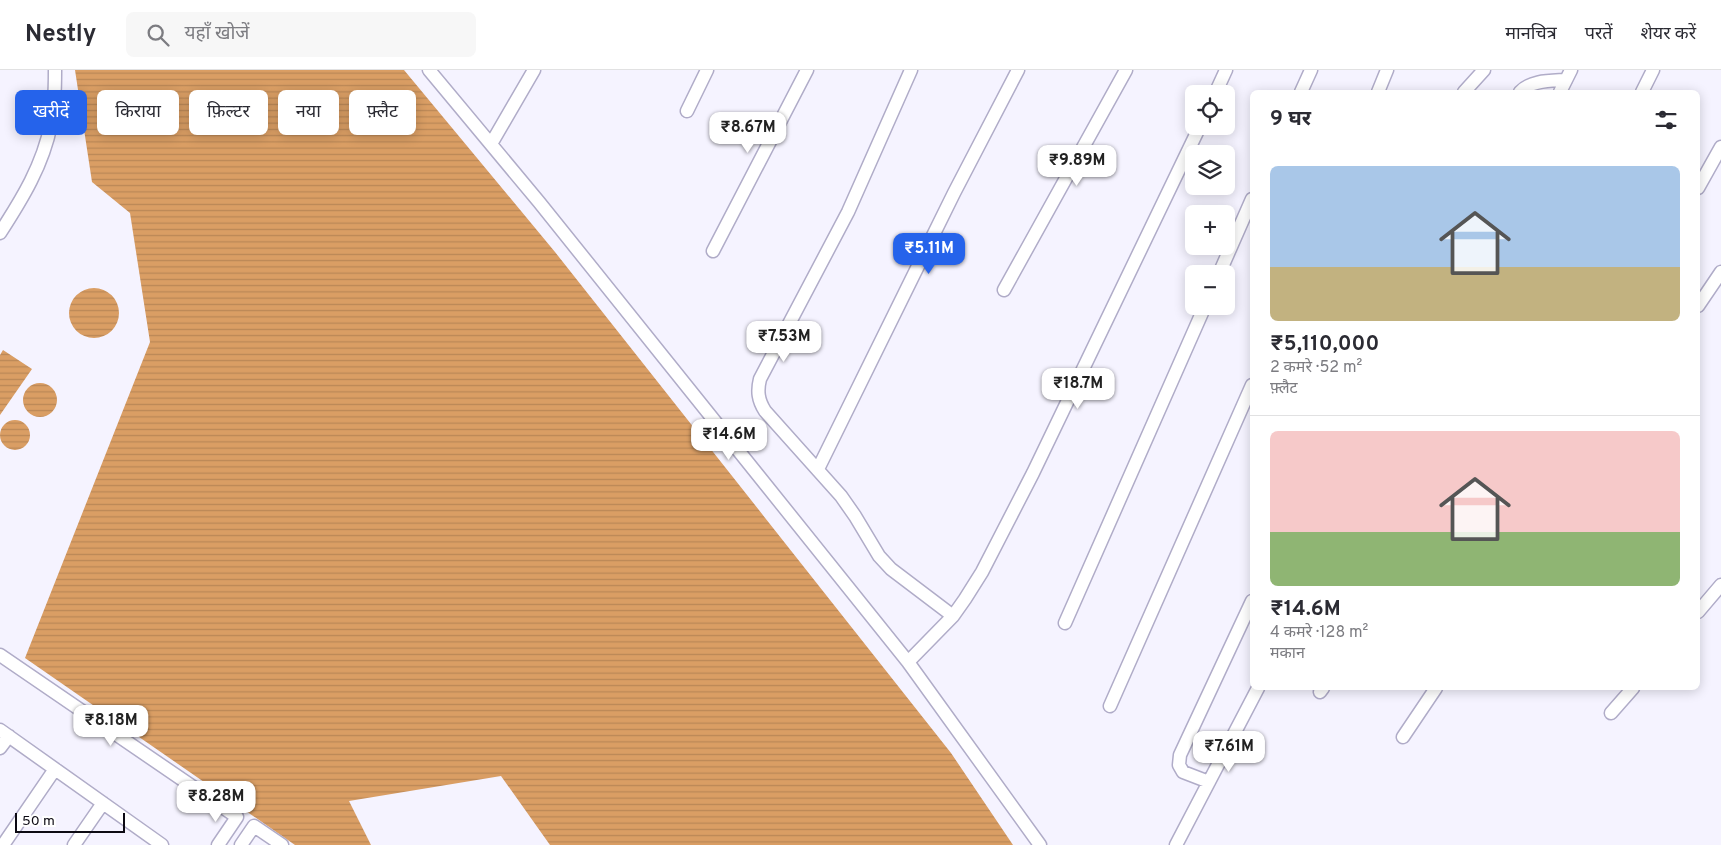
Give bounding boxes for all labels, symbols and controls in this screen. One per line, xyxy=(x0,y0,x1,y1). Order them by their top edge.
search box xyxy=(126,12,476,57)
text: Nestly xyxy=(25,20,96,50)
icon: search xyxy=(144,21,172,49)
text: यहाँ खोजें xyxy=(184,22,249,46)
text: मानचित्र xyxy=(1505,23,1557,46)
text: परतें xyxy=(1585,23,1613,46)
text: शेयर करें xyxy=(1641,23,1696,46)
map controls xyxy=(1185,85,1235,315)
button: locate xyxy=(1185,85,1235,135)
chip: खरीदें xyxy=(15,90,87,135)
chip: किराया xyxy=(97,90,179,135)
chip: फ़िल्टर xyxy=(189,90,268,135)
chip: नया xyxy=(278,90,339,135)
chip: फ़्लैट xyxy=(349,90,416,135)
text: 9 घर xyxy=(1270,106,1311,133)
icon: filters xyxy=(1652,106,1680,134)
pin: ₹8.67M xyxy=(707,112,789,154)
text: ₹8.67M xyxy=(720,118,776,138)
pin: ₹9.89M xyxy=(1036,144,1118,187)
button: layers xyxy=(1185,145,1235,195)
text: ₹9.89M xyxy=(1048,151,1106,171)
icon: home xyxy=(1430,198,1520,288)
button: + xyxy=(1185,205,1235,255)
pin: ₹5.11M xyxy=(888,232,970,275)
text: ₹5.11M xyxy=(904,239,954,259)
button: − xyxy=(1185,265,1235,315)
pin: ₹7.53M xyxy=(743,320,825,363)
text: ₹7.53M xyxy=(757,327,811,347)
text: ₹5,110,000 xyxy=(1270,331,1379,358)
text: 2 कमरे · 52 m² xyxy=(1270,358,1362,378)
pin: ₹18.7M xyxy=(1037,368,1119,410)
text: ₹18.7M xyxy=(1053,374,1103,394)
text: फ़्लैट xyxy=(1270,379,1298,399)
pin: ₹14.6M xyxy=(688,418,770,461)
text: ₹14.6M xyxy=(702,425,756,445)
icon: home xyxy=(1430,464,1520,554)
text: ₹14.6M xyxy=(1270,596,1341,623)
text: 4 कमरे · 128 m² xyxy=(1270,623,1368,643)
text: मकान xyxy=(1270,644,1305,664)
pin: ₹8.18M xyxy=(70,704,152,747)
text: ₹8.18M xyxy=(84,711,138,731)
pin: ₹7.61M xyxy=(1188,730,1270,773)
text: ₹7.61M xyxy=(1204,737,1254,757)
pin: ₹8.28M xyxy=(175,780,257,823)
text: ₹8.28M xyxy=(188,787,244,807)
scale bar xyxy=(15,810,125,833)
text: 50 m xyxy=(22,813,55,830)

